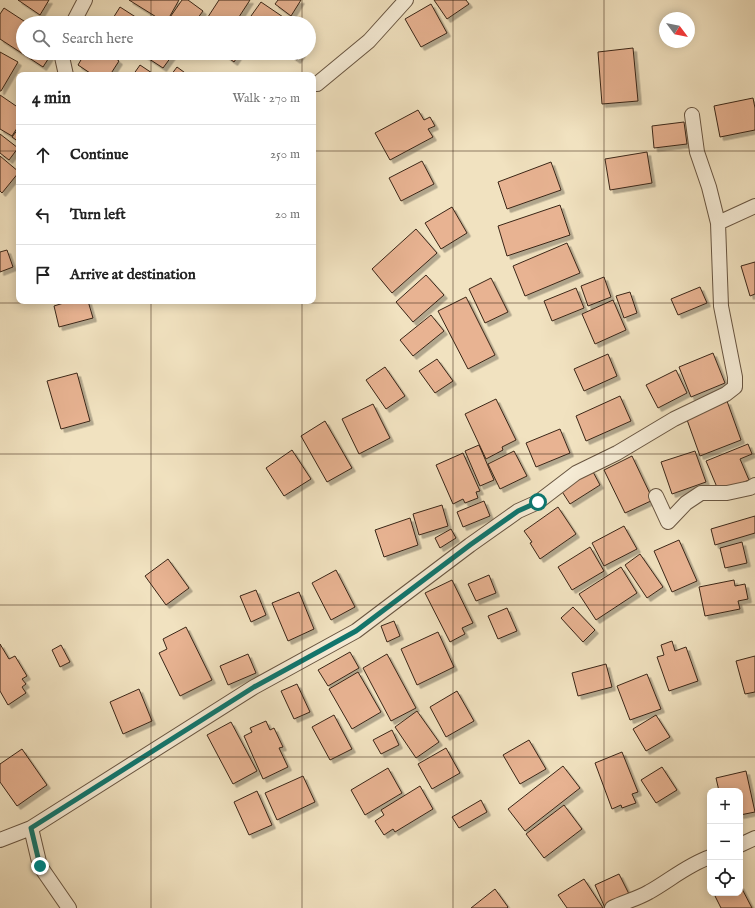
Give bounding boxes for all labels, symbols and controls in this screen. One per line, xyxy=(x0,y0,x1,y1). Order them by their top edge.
north arrow xyxy=(659,12,695,48)
search box xyxy=(16,16,316,60)
icon: search xyxy=(30,27,52,49)
text: Search here xyxy=(62,29,133,48)
text: 4 min xyxy=(32,88,71,109)
text: Walk · 270 m xyxy=(232,90,300,107)
icon: ahead xyxy=(32,144,54,166)
text: Continue xyxy=(70,145,128,164)
text: 250 m xyxy=(270,146,300,163)
icon: left xyxy=(32,204,54,226)
text: Turn left xyxy=(70,205,126,224)
text: 20 m xyxy=(275,206,300,223)
icon: arrive xyxy=(32,264,54,286)
text: Arrive at destination xyxy=(70,265,196,284)
route start xyxy=(529,493,547,511)
map controls xyxy=(707,788,743,896)
button: + xyxy=(707,788,743,824)
button: − xyxy=(707,824,743,860)
route end xyxy=(31,857,49,875)
button: locate xyxy=(707,860,743,896)

